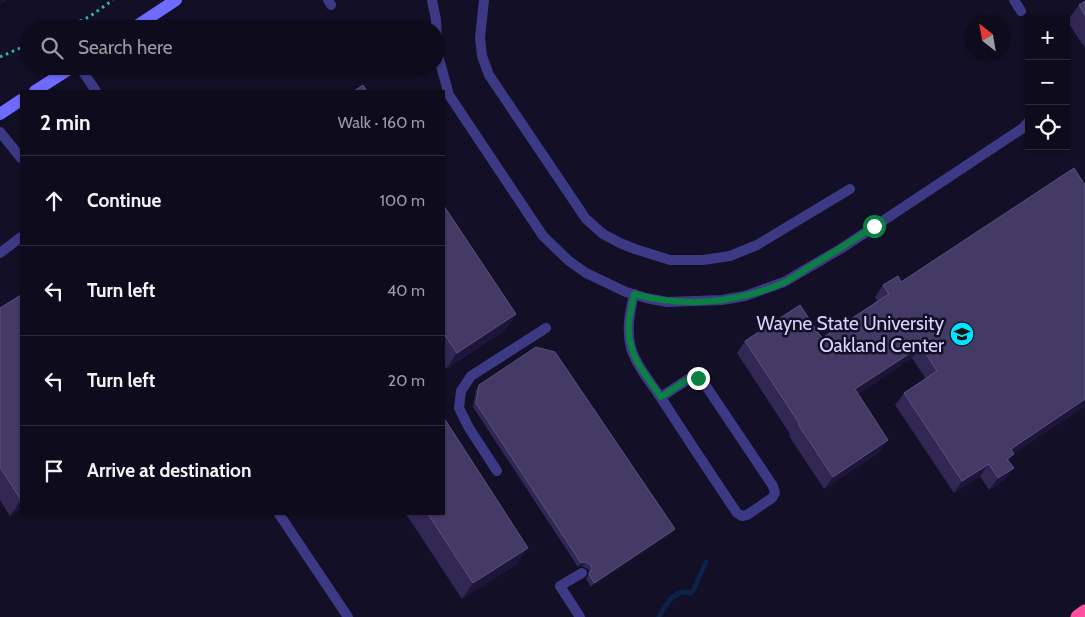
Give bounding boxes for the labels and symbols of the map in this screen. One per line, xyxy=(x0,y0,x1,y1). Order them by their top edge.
north arrow xyxy=(965,15,1010,60)
route start xyxy=(863,215,886,238)
place label: Wayne State University Oakland Center xyxy=(756,312,944,357)
school or university icon: Wayne State University Oakland Center xyxy=(949,321,975,347)
route end xyxy=(687,367,710,390)

